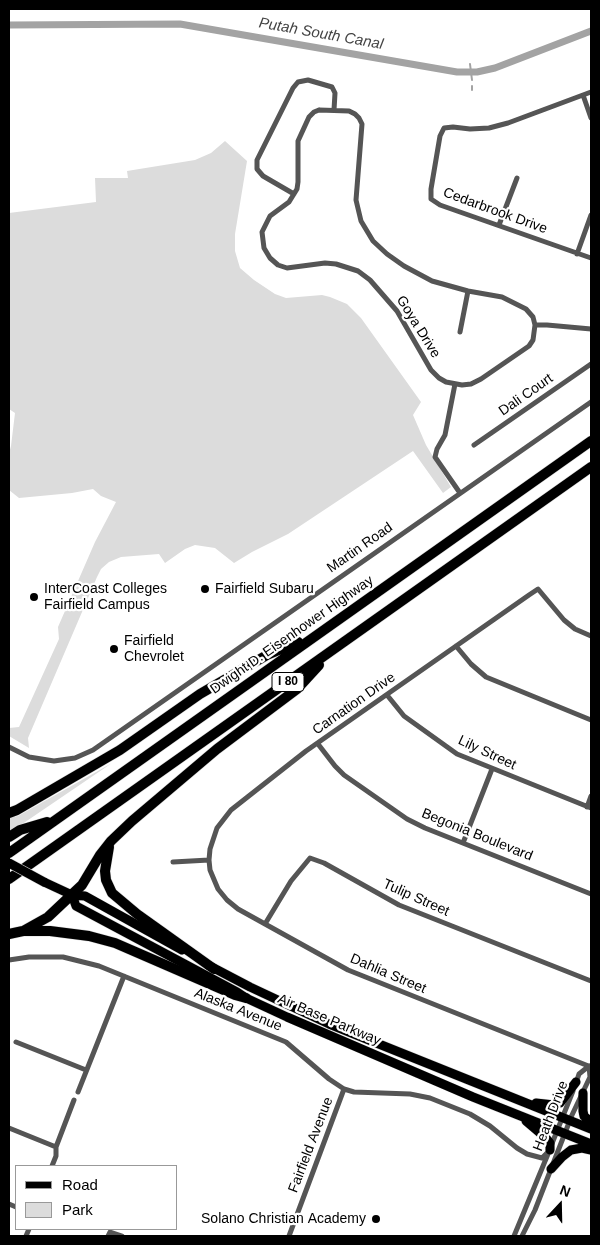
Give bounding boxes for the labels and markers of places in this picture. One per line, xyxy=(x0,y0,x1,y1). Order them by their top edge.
place label: InterCoast Colleges Fairfield Campus xyxy=(44,581,167,614)
place label: Fairfield Subaru xyxy=(215,581,314,597)
marker: Fairfield Subaru xyxy=(199,583,211,595)
marker: InterCoast Colleges Fairfield Campus xyxy=(28,591,40,603)
place label: Fairfield Chevrolet xyxy=(124,633,184,666)
marker: Fairfield Chevrolet xyxy=(108,643,120,655)
place label: Solano Christian Academy xyxy=(201,1211,366,1227)
marker: Solano Christian Academy xyxy=(370,1213,382,1225)

